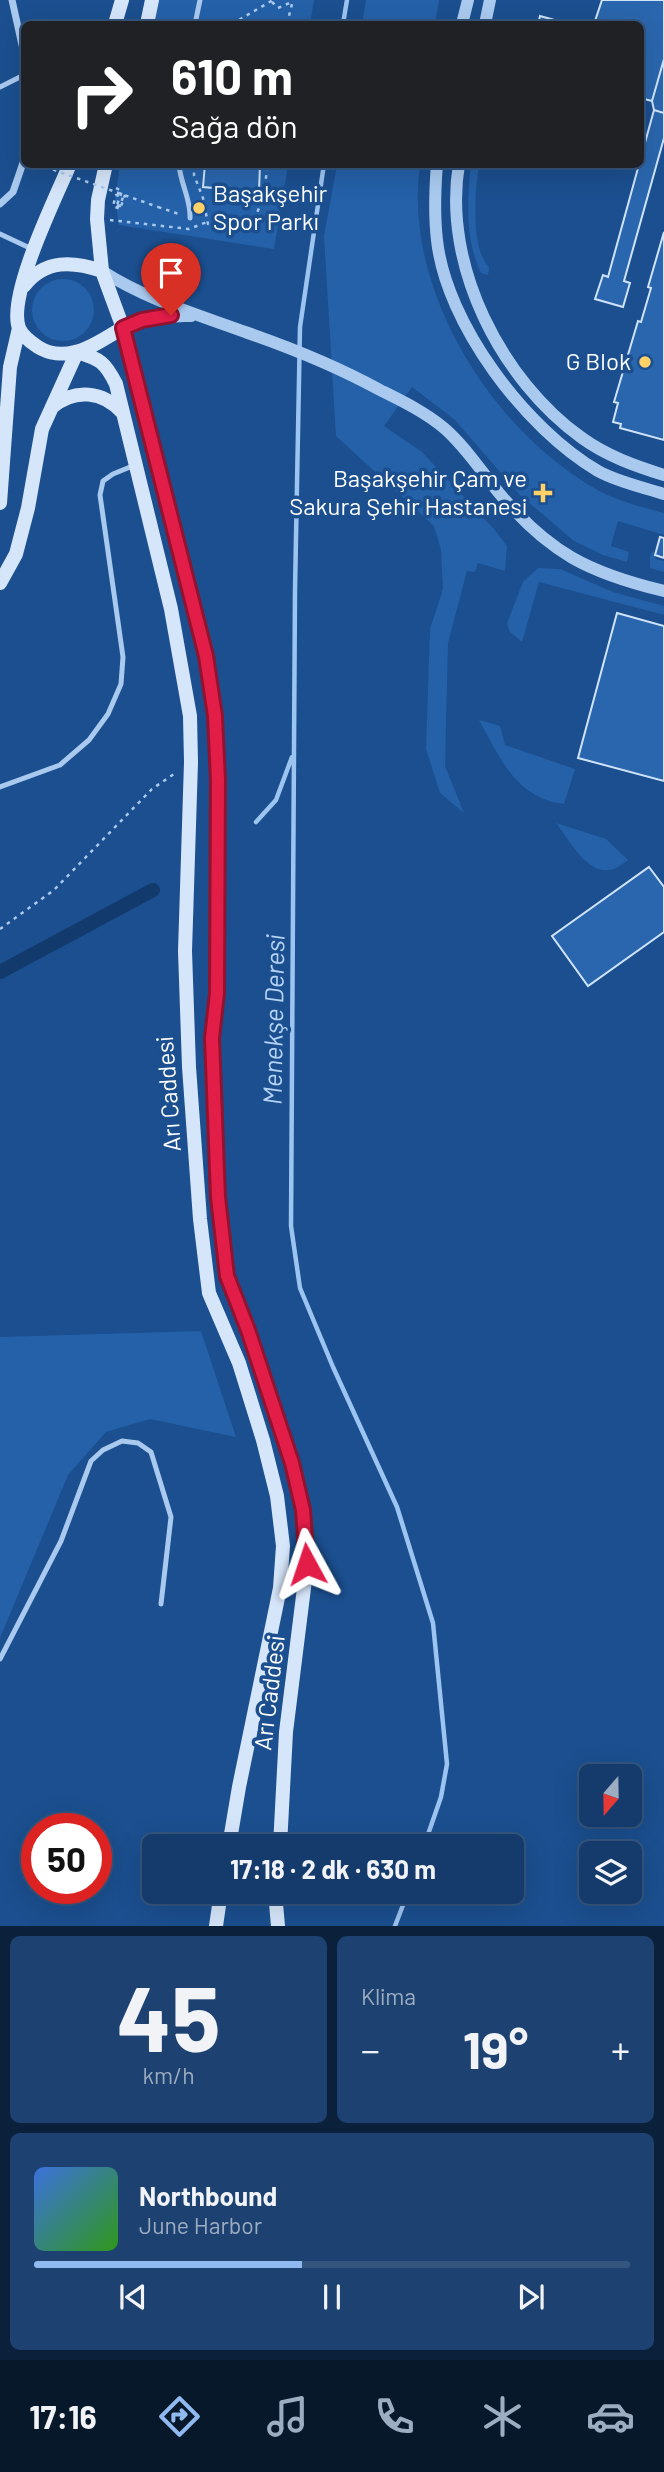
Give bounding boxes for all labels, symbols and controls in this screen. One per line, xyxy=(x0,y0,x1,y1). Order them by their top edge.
text: 610 m xyxy=(171,46,293,105)
icon: right xyxy=(56,49,147,140)
text: Sağa dön xyxy=(171,106,298,144)
place label: Başakşehir Spor Parkı xyxy=(213,178,327,235)
marker: Başakşehir Spor Parkı xyxy=(191,200,207,216)
pin xyxy=(141,243,201,315)
icon: arrive xyxy=(152,254,190,292)
place label: G Blok xyxy=(566,346,631,375)
marker: G Blok xyxy=(637,354,653,370)
place label: Başakşehir Çam ve Sakura Şehir Hastanesi xyxy=(289,463,527,520)
marker: Başakşehir Çam ve Sakura Şehir Hastanesi xyxy=(533,483,553,503)
water label: Menekşe Deresi xyxy=(256,934,289,1105)
street label: Arı Caddesi xyxy=(149,1036,186,1153)
position arrow xyxy=(270,1527,344,1601)
street label: Arı Caddesi xyxy=(247,1634,290,1752)
north arrow xyxy=(579,1764,642,1827)
map controls xyxy=(579,1764,642,1904)
speed limit sign: 50 xyxy=(21,1813,112,1904)
button: layers xyxy=(579,1841,642,1904)
text: 17:18 · 2 dk · 630 m xyxy=(230,1853,436,1884)
text: 45 xyxy=(116,1961,221,2070)
text: Klima xyxy=(361,1982,416,2010)
text: 19° xyxy=(463,2017,528,2079)
text: − xyxy=(361,2026,380,2072)
text: + xyxy=(611,2026,630,2072)
text: km/h xyxy=(142,2061,195,2089)
text: Northbound xyxy=(139,2180,277,2211)
text: June Harbor xyxy=(139,2211,262,2239)
icon: previous xyxy=(114,2278,152,2316)
icon: pause xyxy=(313,2278,351,2316)
icon: next xyxy=(512,2278,550,2316)
icon: directions xyxy=(155,2392,204,2441)
icon: music xyxy=(263,2392,312,2441)
icon: phone xyxy=(370,2392,419,2441)
icon: climate xyxy=(478,2392,527,2441)
icon: car xyxy=(586,2392,635,2441)
text: 17:16 xyxy=(29,2397,97,2435)

